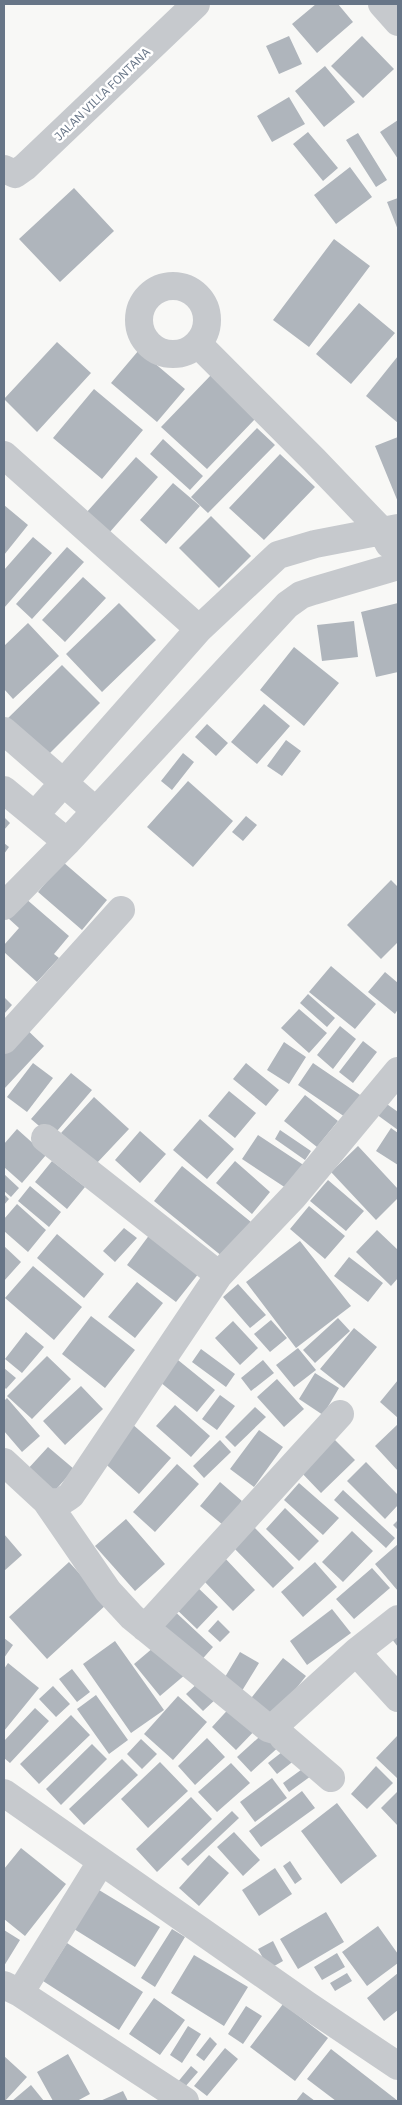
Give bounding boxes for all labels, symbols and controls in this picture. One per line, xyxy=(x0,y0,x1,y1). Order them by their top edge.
street label: JALAN VILLA FONTANA xyxy=(51,44,153,144)

